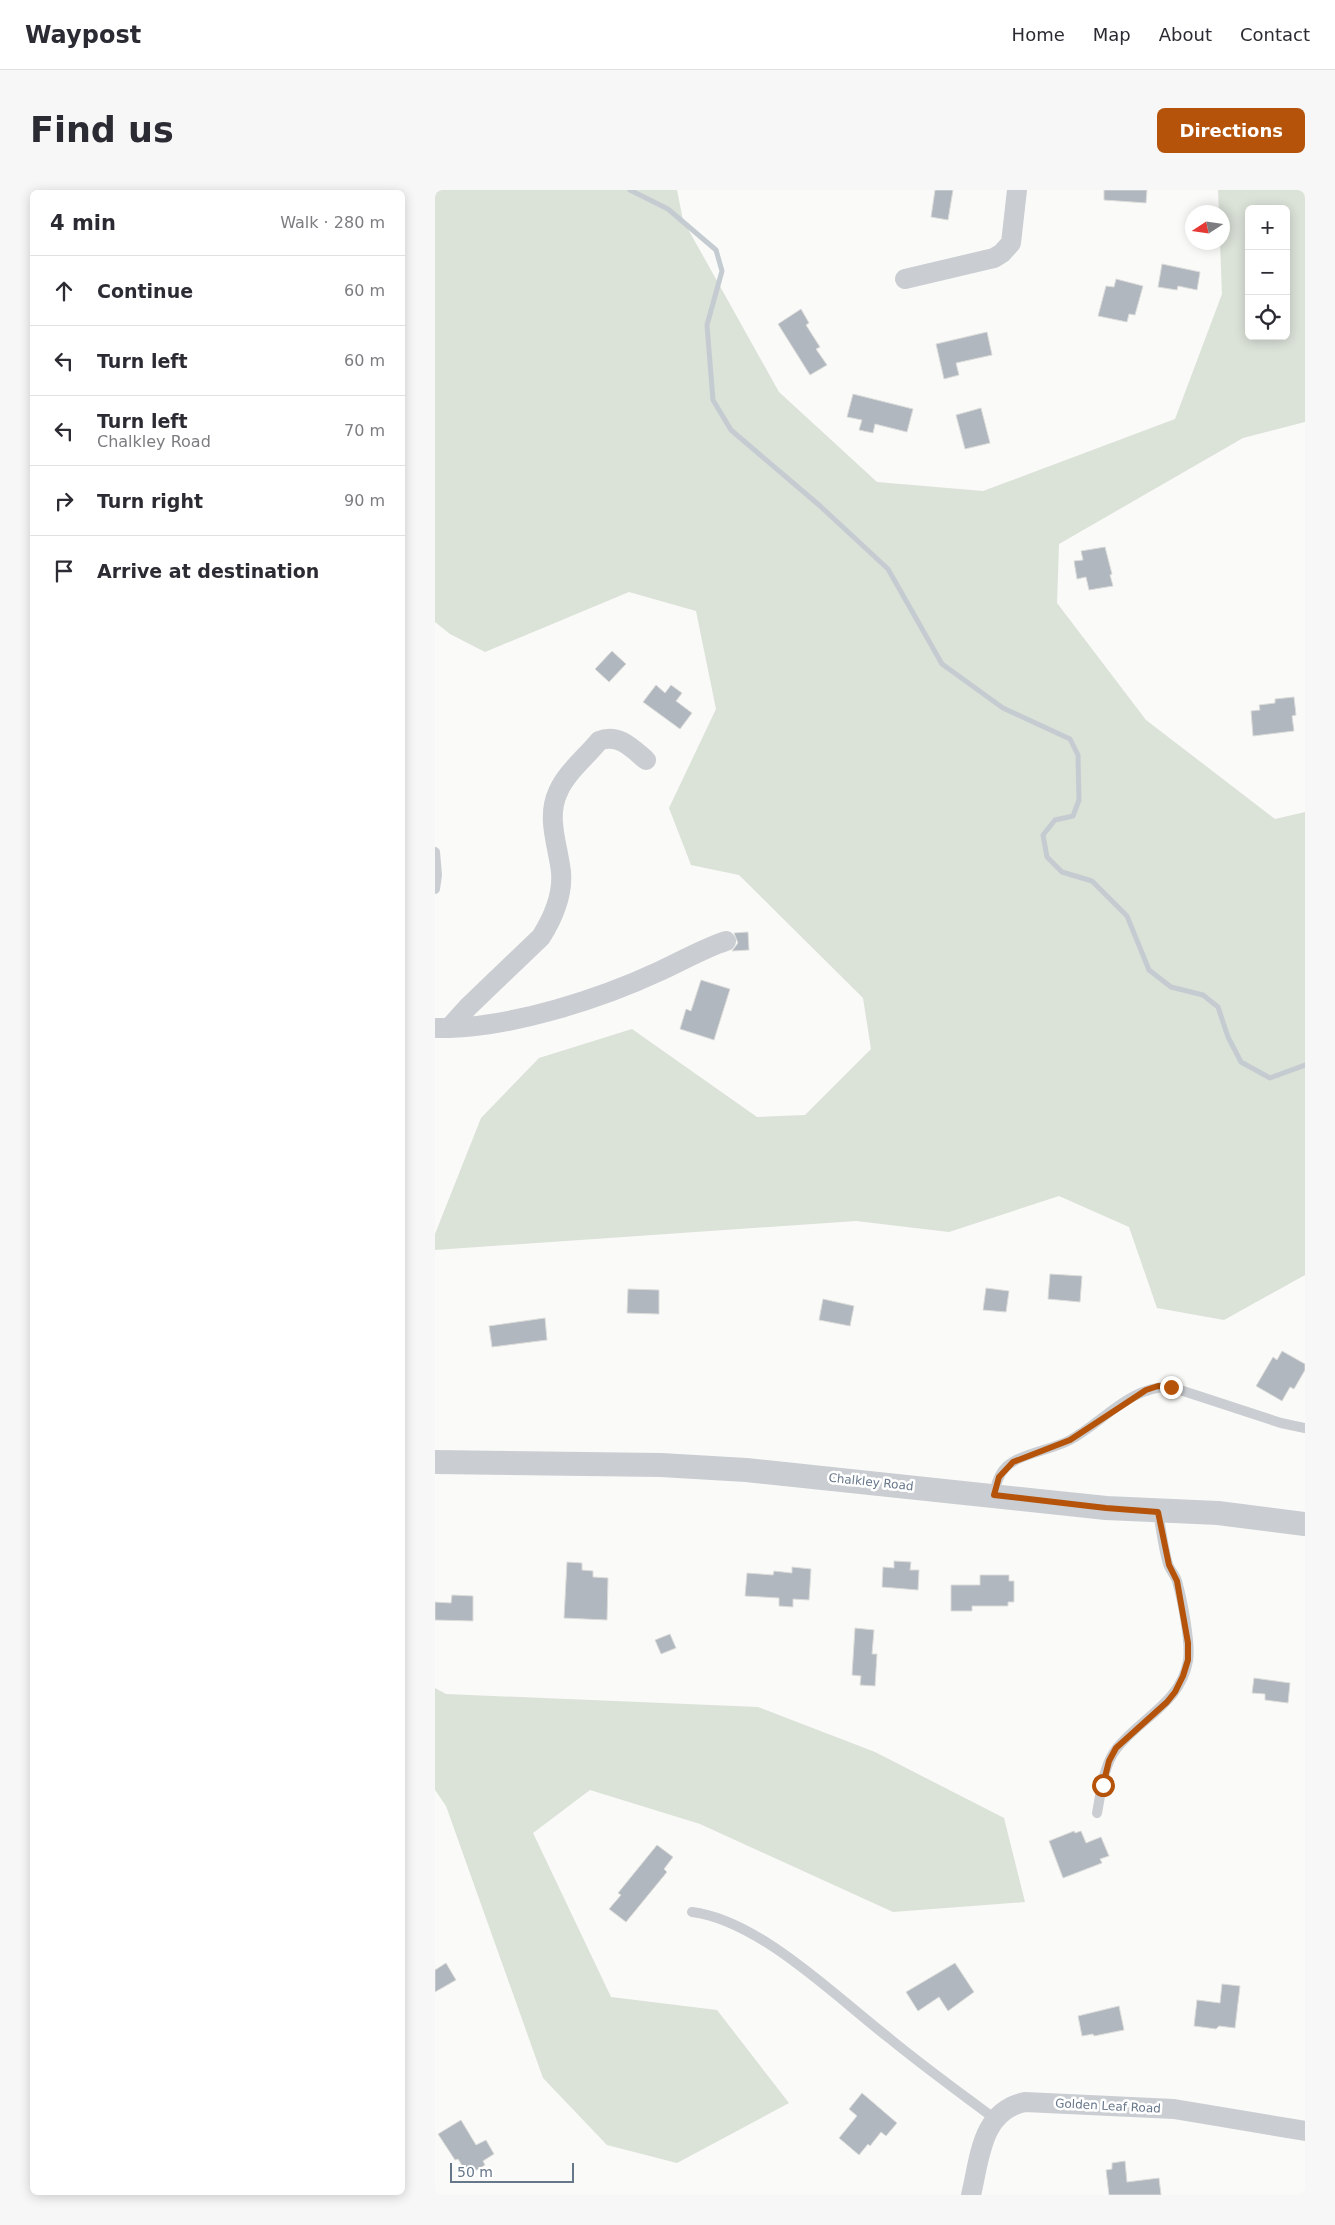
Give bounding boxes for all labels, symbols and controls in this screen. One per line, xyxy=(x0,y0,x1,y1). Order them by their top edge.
text: Waypost xyxy=(25,21,141,49)
text: Home xyxy=(1012,24,1065,45)
text: Map xyxy=(1093,24,1131,45)
text: About xyxy=(1159,24,1212,45)
text: Contact xyxy=(1240,24,1310,45)
button: Directions xyxy=(1157,108,1305,153)
text: Find us xyxy=(30,110,174,150)
north arrow xyxy=(1185,205,1230,250)
map controls xyxy=(1245,205,1290,340)
button: + xyxy=(1245,205,1290,250)
text: 4 min xyxy=(50,211,116,235)
text: Walk · 280 m xyxy=(280,213,385,232)
button: − xyxy=(1245,250,1290,295)
icon: ahead xyxy=(50,277,78,305)
text: Continue xyxy=(97,280,193,302)
text: 60 m xyxy=(344,281,385,300)
button: locate xyxy=(1245,295,1290,340)
icon: left xyxy=(50,347,78,375)
text: Turn left xyxy=(97,350,188,372)
text: 60 m xyxy=(344,351,385,370)
text: Turn left xyxy=(97,410,188,432)
icon: left xyxy=(50,417,78,445)
text: 70 m xyxy=(344,421,385,440)
text: Chalkley Road xyxy=(97,432,211,451)
icon: right xyxy=(50,487,78,515)
text: Turn right xyxy=(97,490,203,512)
text: 90 m xyxy=(344,491,385,510)
icon: arrive xyxy=(50,557,78,585)
text: Arrive at destination xyxy=(97,560,319,582)
route end xyxy=(1160,1376,1183,1399)
street label: Chalkley Road xyxy=(828,1471,914,1493)
route start xyxy=(1092,1774,1115,1797)
street label: Golden Leaf Road xyxy=(1055,2096,1161,2116)
scale bar xyxy=(450,2160,574,2183)
text: 50 m xyxy=(457,2164,493,2180)

